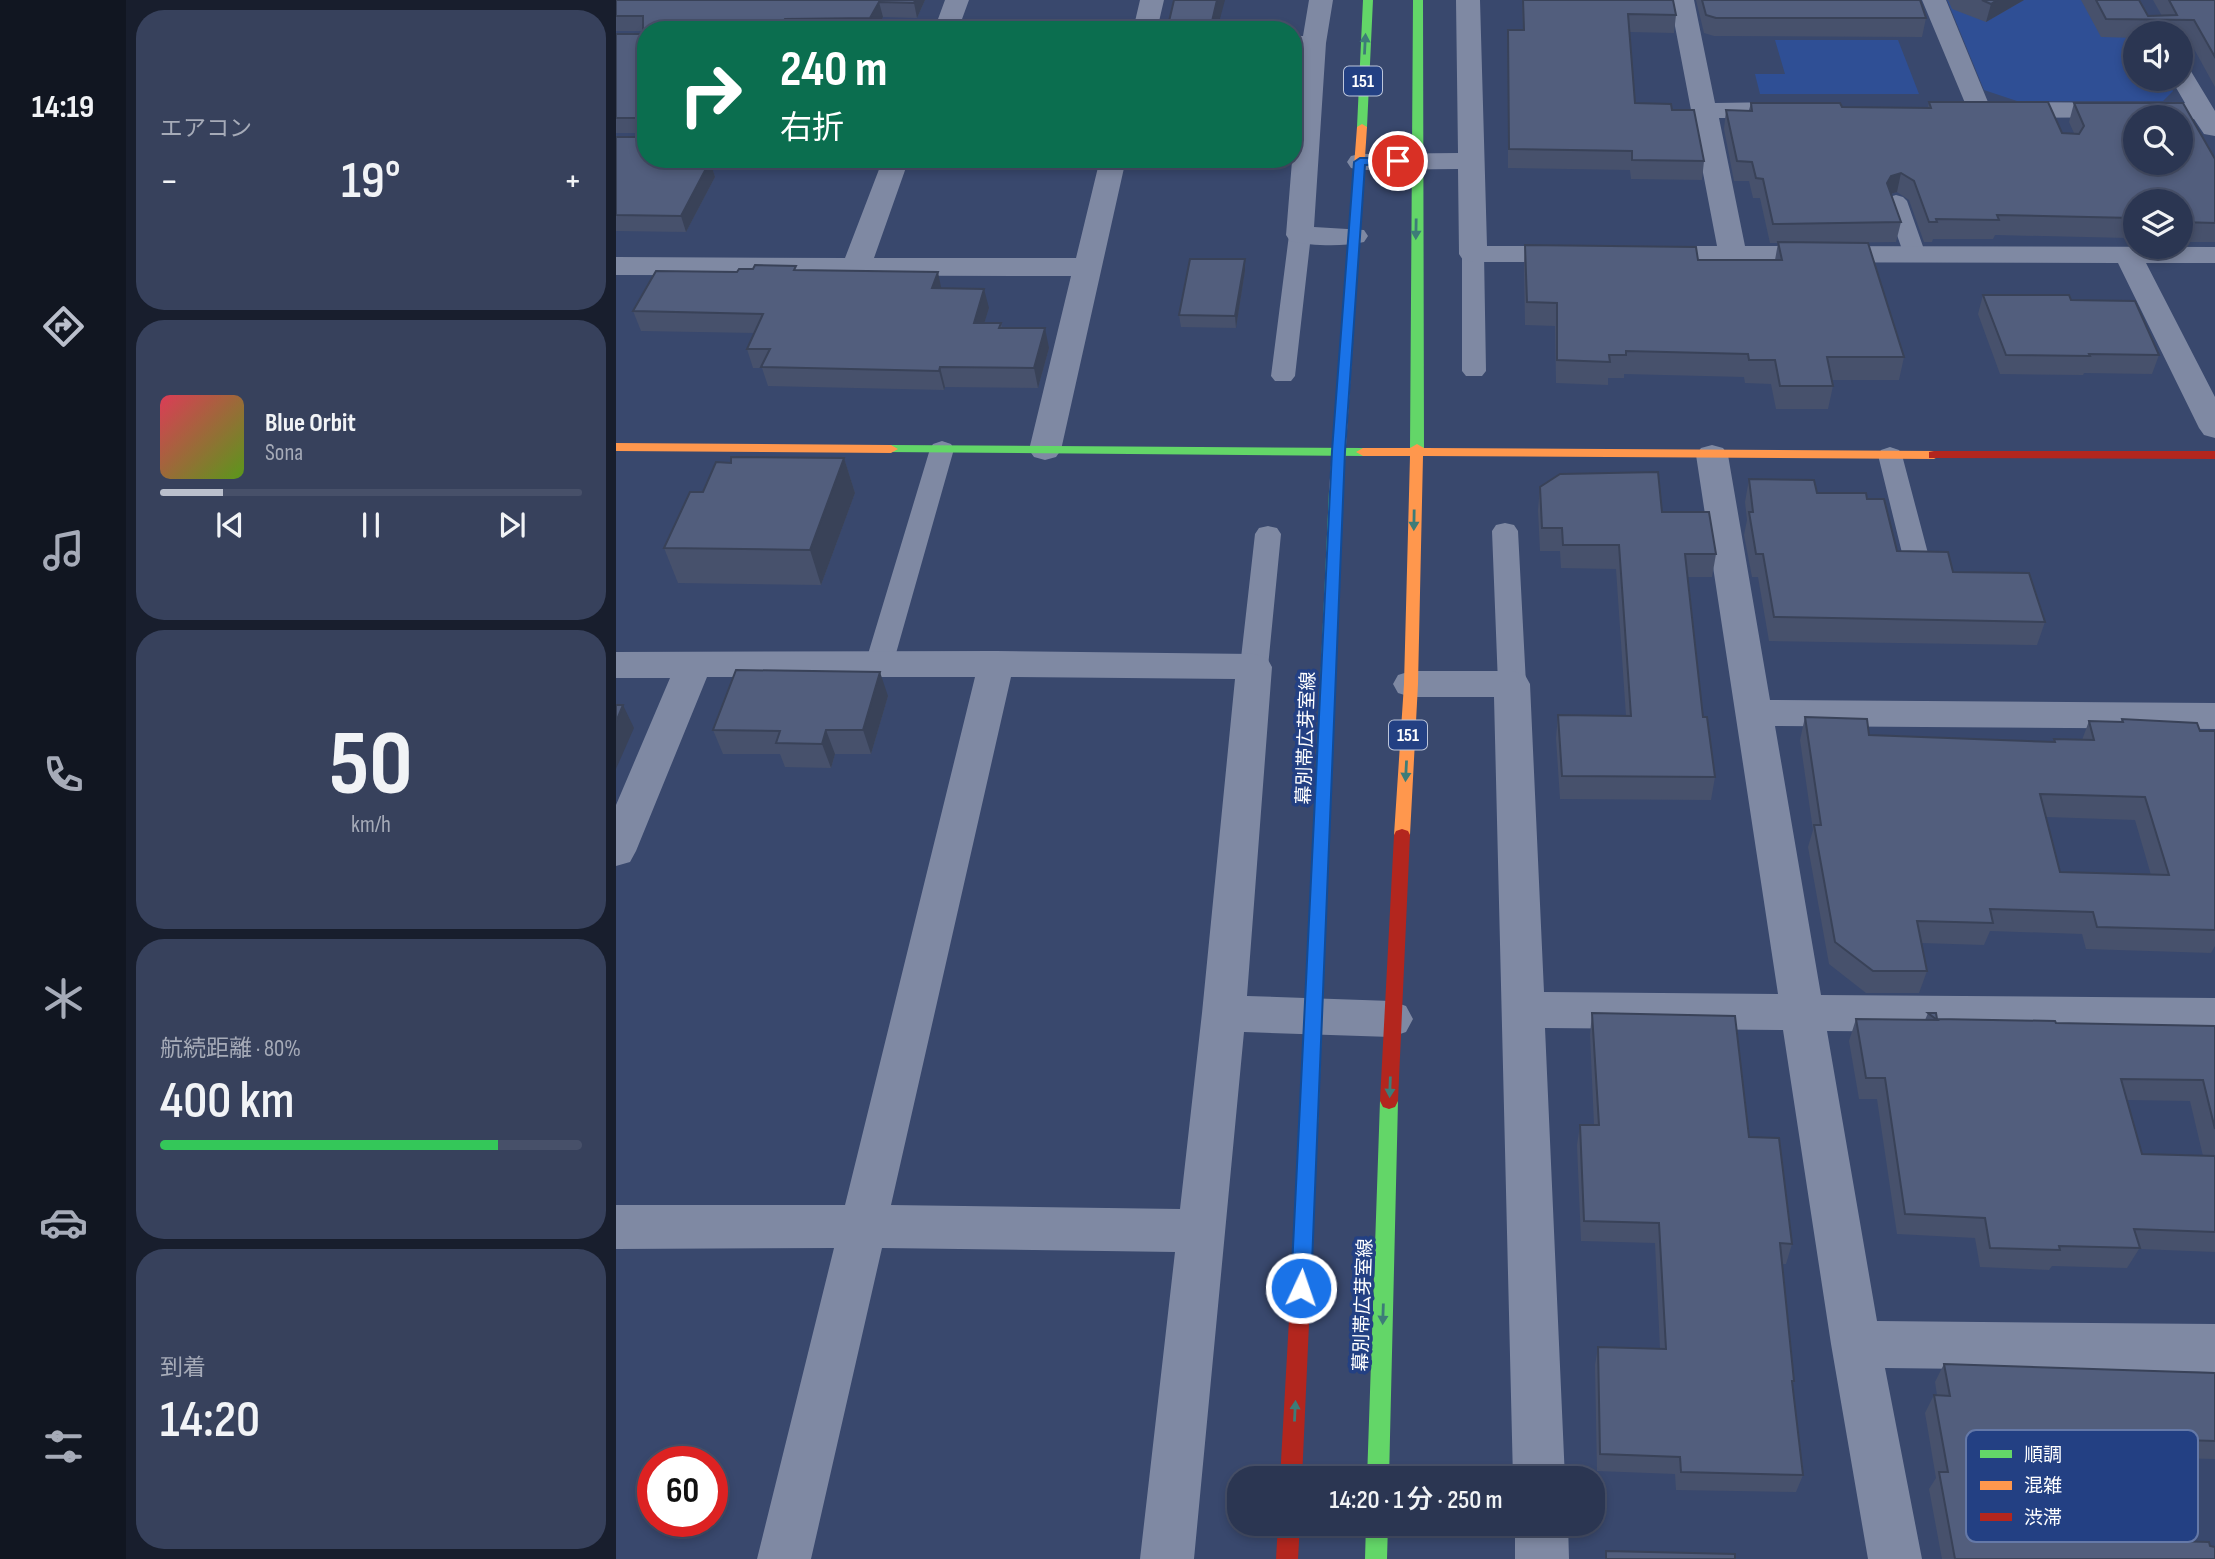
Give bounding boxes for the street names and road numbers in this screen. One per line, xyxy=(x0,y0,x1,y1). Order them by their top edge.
road number: 151 xyxy=(1344,66,1382,96)
street label: 幕別帯広芽室線 xyxy=(1293,671,1320,805)
road number: 151 xyxy=(1389,720,1427,750)
street label: 幕別帯広芽室線 xyxy=(1350,1238,1377,1372)

